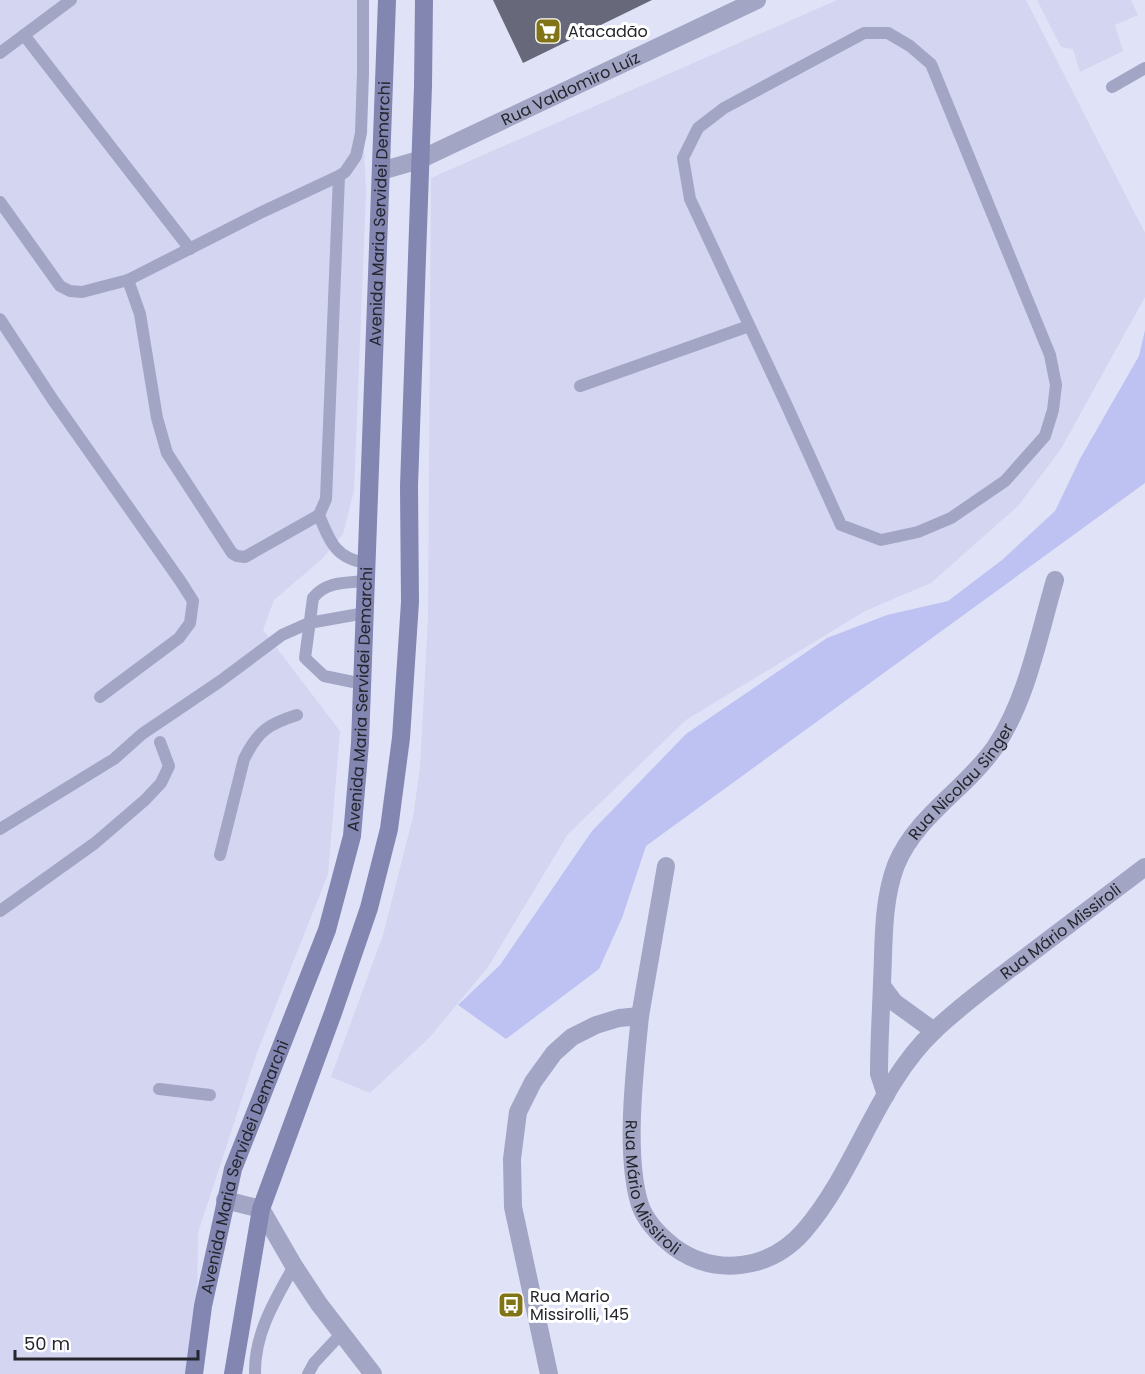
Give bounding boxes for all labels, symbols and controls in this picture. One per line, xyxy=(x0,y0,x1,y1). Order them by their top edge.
supermarket icon: Atacadão xyxy=(533,16,563,46)
place label: Atacadão xyxy=(568,20,648,43)
street label: Rua Valdomiro Luíz xyxy=(497,46,644,132)
street label: Avenida Maria Servidei Demarchi xyxy=(363,81,396,347)
street label: Avenida Maria Servidei Demarchi xyxy=(341,566,378,833)
street label: Rua Nicolau Singer xyxy=(903,719,1019,845)
street label: Rua Mário Missiroli xyxy=(995,878,1126,985)
street label: Avenida Maria Servidei Demarchi xyxy=(195,1037,295,1296)
street label: Rua Mário Missiroli xyxy=(620,1120,685,1260)
place label: Rua Mario Missirolli, 145 xyxy=(530,1285,629,1326)
bus stop icon: Rua Mario Missirolli, 145 xyxy=(496,1290,526,1320)
scale bar xyxy=(15,1323,198,1361)
text: 50 m xyxy=(24,1331,70,1356)

